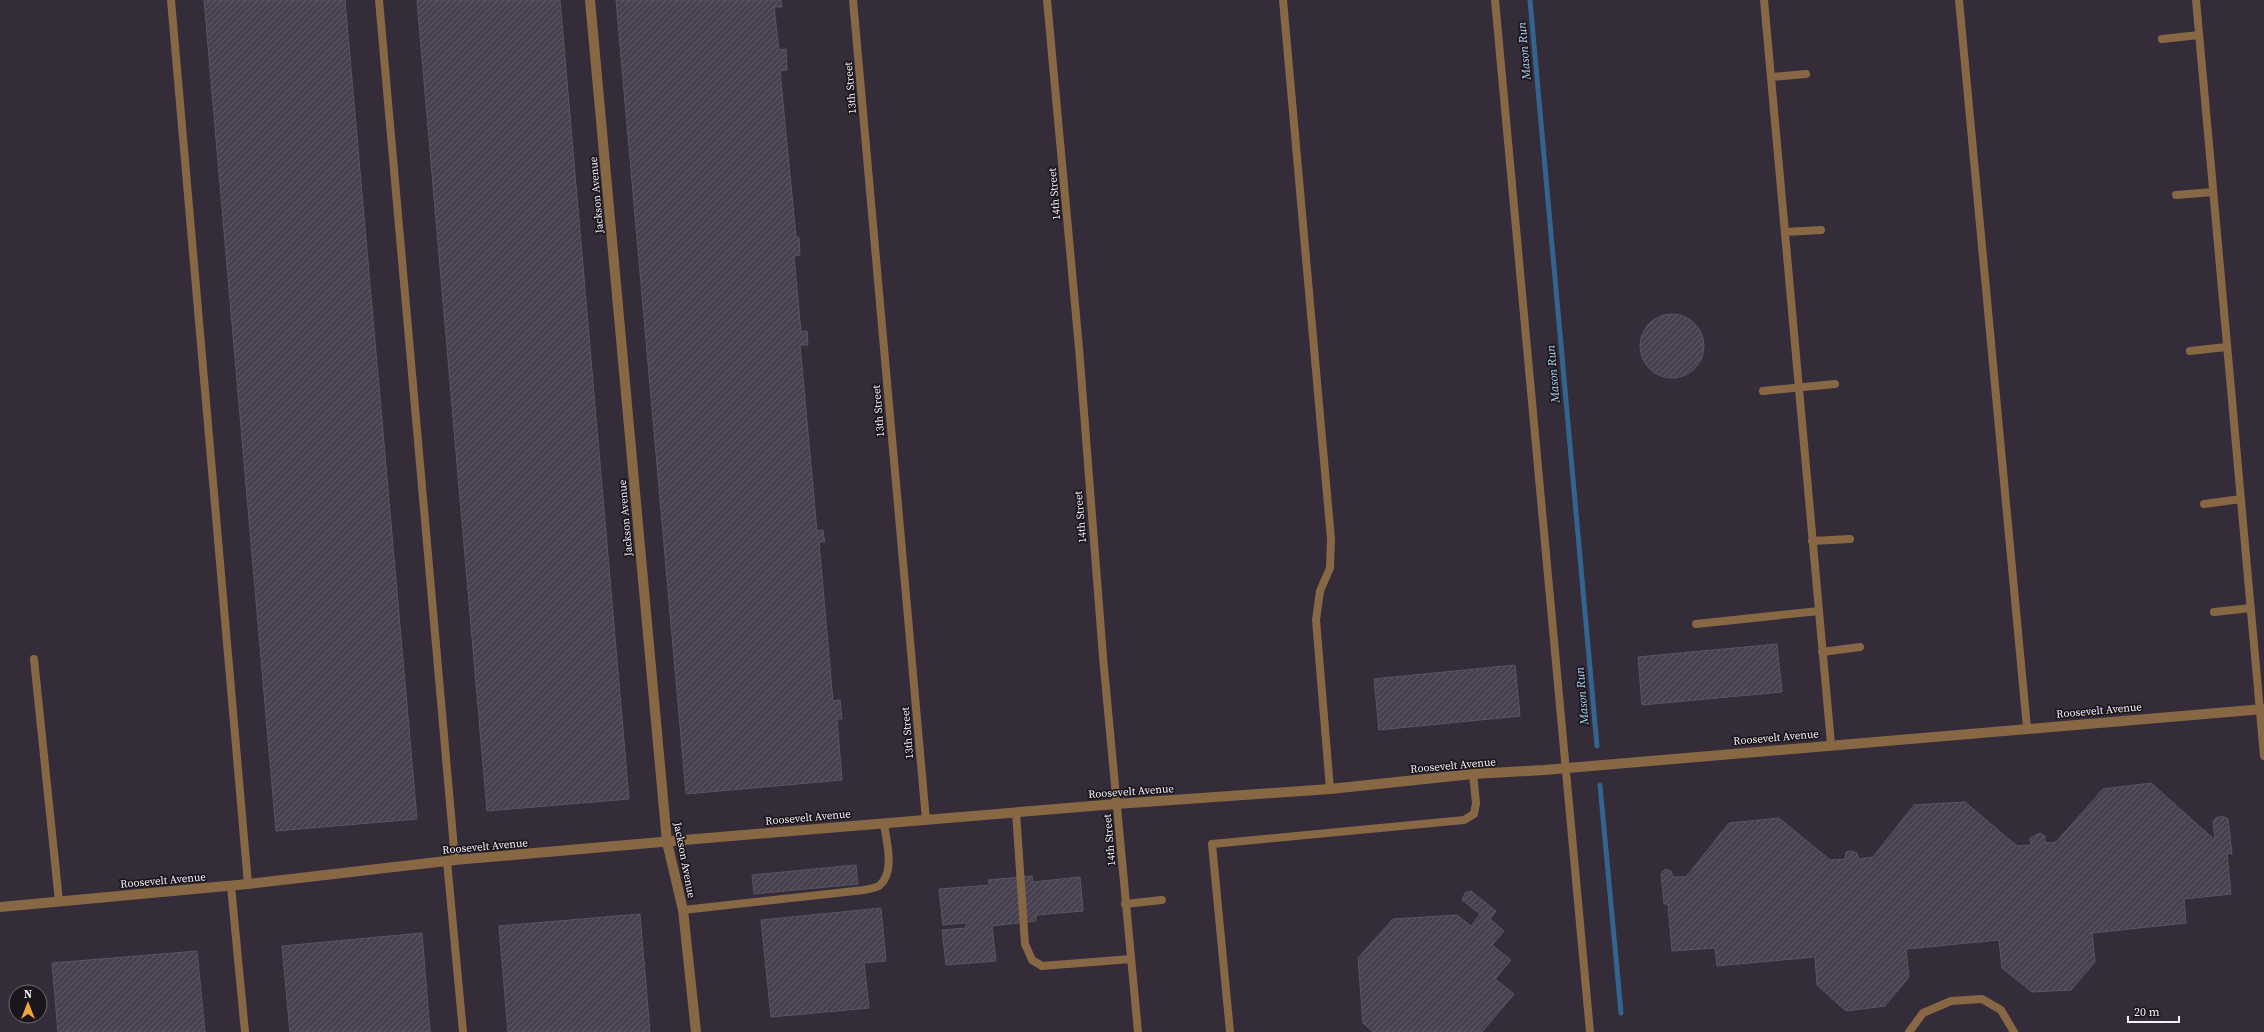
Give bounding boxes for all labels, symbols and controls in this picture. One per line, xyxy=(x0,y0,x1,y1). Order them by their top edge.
water label: Mason Run xyxy=(1513,21,1535,82)
street label: 13th Street xyxy=(841,61,860,115)
street label: Jackson Avenue xyxy=(586,156,607,235)
street label: 14th Street xyxy=(1045,167,1064,221)
water label: Mason Run xyxy=(1542,344,1564,405)
street label: 13th Street xyxy=(869,384,888,438)
street label: Jackson Avenue xyxy=(615,479,636,558)
street label: 14th Street xyxy=(1071,490,1090,544)
water label: Mason Run xyxy=(1571,666,1593,727)
street label: Roosevelt Avenue xyxy=(2056,699,2143,722)
street label: 13th Street xyxy=(898,706,917,760)
street label: Roosevelt Avenue xyxy=(1733,726,1820,749)
street label: Roosevelt Avenue xyxy=(1410,754,1497,777)
street label: Roosevelt Avenue xyxy=(1088,781,1175,802)
street label: Roosevelt Avenue xyxy=(765,806,852,829)
street label: 14th Street xyxy=(1100,813,1119,867)
street label: Jackson Avenue xyxy=(670,820,699,900)
street label: Roosevelt Avenue xyxy=(442,835,529,858)
street label: Roosevelt Avenue xyxy=(120,869,207,892)
north arrow xyxy=(8,984,48,1024)
text: N xyxy=(24,987,32,1002)
scale bar xyxy=(2128,998,2179,1024)
text: 20 m xyxy=(2134,1004,2160,1020)

